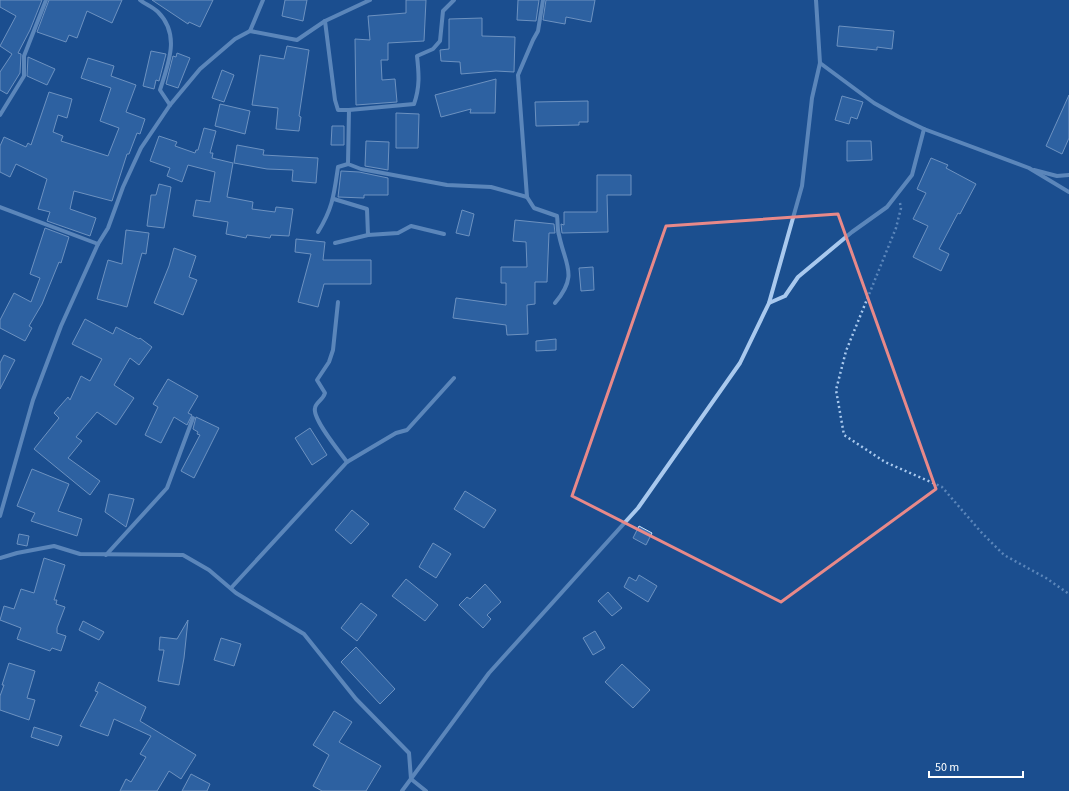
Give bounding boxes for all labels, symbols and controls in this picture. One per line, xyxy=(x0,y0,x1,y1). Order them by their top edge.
scale bar xyxy=(929,753,1023,779)
text: 50 m xyxy=(935,759,959,776)

